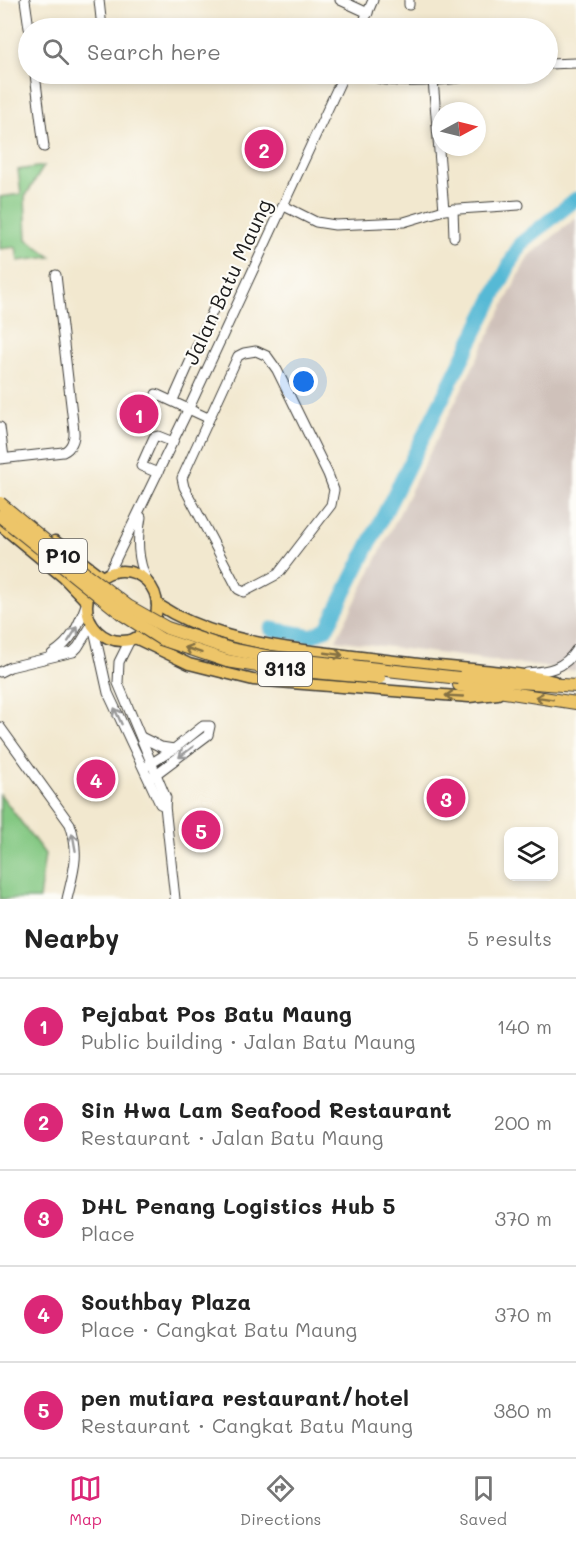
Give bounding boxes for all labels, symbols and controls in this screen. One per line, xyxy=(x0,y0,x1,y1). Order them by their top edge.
search box xyxy=(18,18,558,84)
icon: search xyxy=(39,35,72,68)
text: Search here xyxy=(87,37,221,66)
north arrow xyxy=(432,102,486,156)
pin: 2 xyxy=(244,126,284,172)
street label: Jalan Batu Maung xyxy=(176,194,277,369)
your location xyxy=(289,367,318,396)
pin: 1 xyxy=(120,392,158,436)
road number: P10 xyxy=(39,539,87,573)
one-way arrow xyxy=(67,626,79,643)
one-way arrow xyxy=(184,644,203,655)
one-way arrow xyxy=(324,648,344,659)
road number: 3113 xyxy=(258,652,312,686)
one-way arrow xyxy=(445,690,465,701)
one-way arrow xyxy=(535,692,555,703)
one-way arrow xyxy=(112,707,123,726)
one-way arrow xyxy=(179,746,195,758)
pin: 4 xyxy=(76,756,116,802)
pin: 3 xyxy=(426,776,466,820)
pin: 5 xyxy=(182,808,220,852)
map controls xyxy=(504,827,558,881)
button: layers xyxy=(504,827,558,881)
one-way arrow xyxy=(68,833,79,852)
text: Nearby xyxy=(24,921,119,955)
text: 5 results xyxy=(467,925,552,951)
text: Pejabat Pos Batu Maung xyxy=(81,999,352,1028)
text: 1 xyxy=(39,1013,48,1039)
text: 140 m xyxy=(497,1013,552,1039)
text: Public building · Jalan Batu Maung xyxy=(81,1028,415,1054)
text: Sin Hwa Lam Seafood Restaurant xyxy=(81,1095,452,1124)
text: 2 xyxy=(38,1109,49,1135)
text: 200 m xyxy=(494,1109,552,1135)
text: Restaurant · Jalan Batu Maung xyxy=(81,1124,383,1150)
text: DHL Penang Logistics Hub 5 xyxy=(81,1191,395,1220)
text: 3 xyxy=(38,1205,50,1231)
text: 370 m xyxy=(494,1205,552,1231)
text: Place xyxy=(81,1220,135,1246)
text: Southbay Plaza xyxy=(81,1287,251,1316)
text: 4 xyxy=(37,1301,50,1327)
text: 370 m xyxy=(494,1301,552,1327)
text: Place · Cangkat Batu Maung xyxy=(81,1316,357,1342)
text: pen mutiara restaurant/hotel xyxy=(81,1383,409,1412)
text: 5 xyxy=(38,1397,49,1423)
text: 380 m xyxy=(494,1397,552,1423)
text: Restaurant · Cangkat Batu Maung xyxy=(81,1412,413,1438)
tab: Map xyxy=(69,1472,102,1529)
tab: Directions xyxy=(240,1472,321,1529)
tab: Saved xyxy=(459,1472,507,1529)

